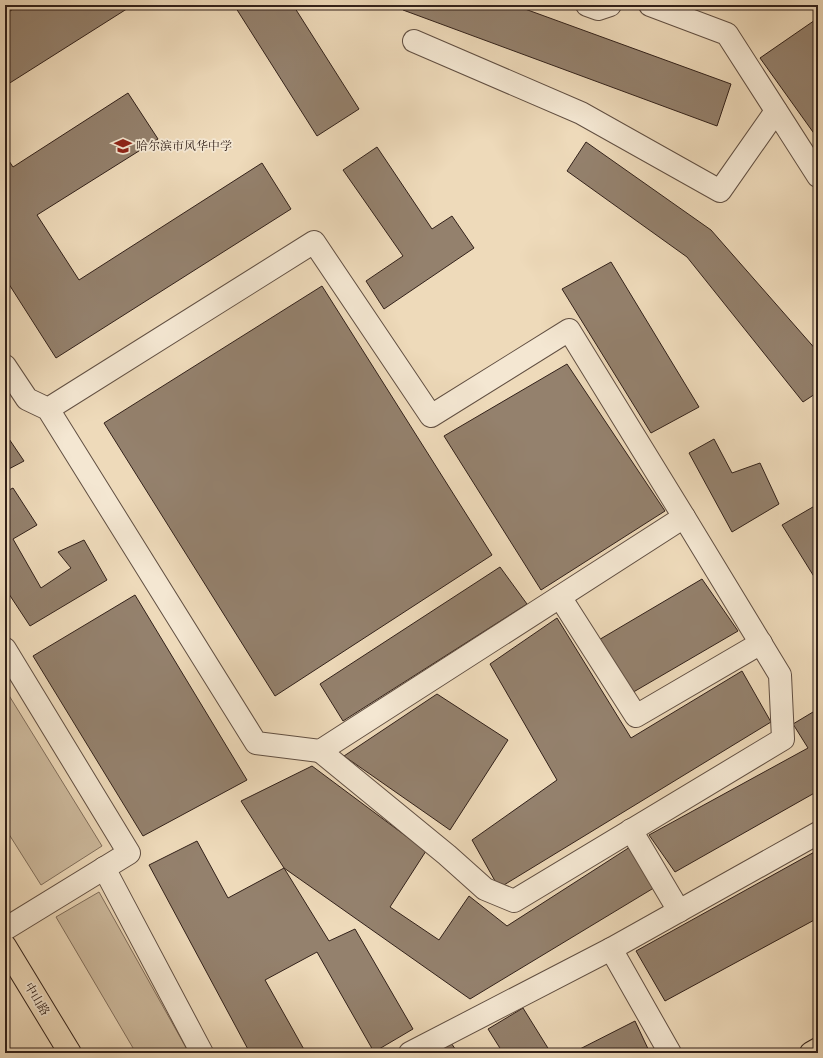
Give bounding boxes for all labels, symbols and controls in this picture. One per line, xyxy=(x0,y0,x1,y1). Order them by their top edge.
school or university icon: 哈尔滨市风华中学 xyxy=(113,136,133,156)
place label: 哈尔滨市风华中学 xyxy=(136,138,232,154)
street label: 中山路 xyxy=(21,979,53,1019)

